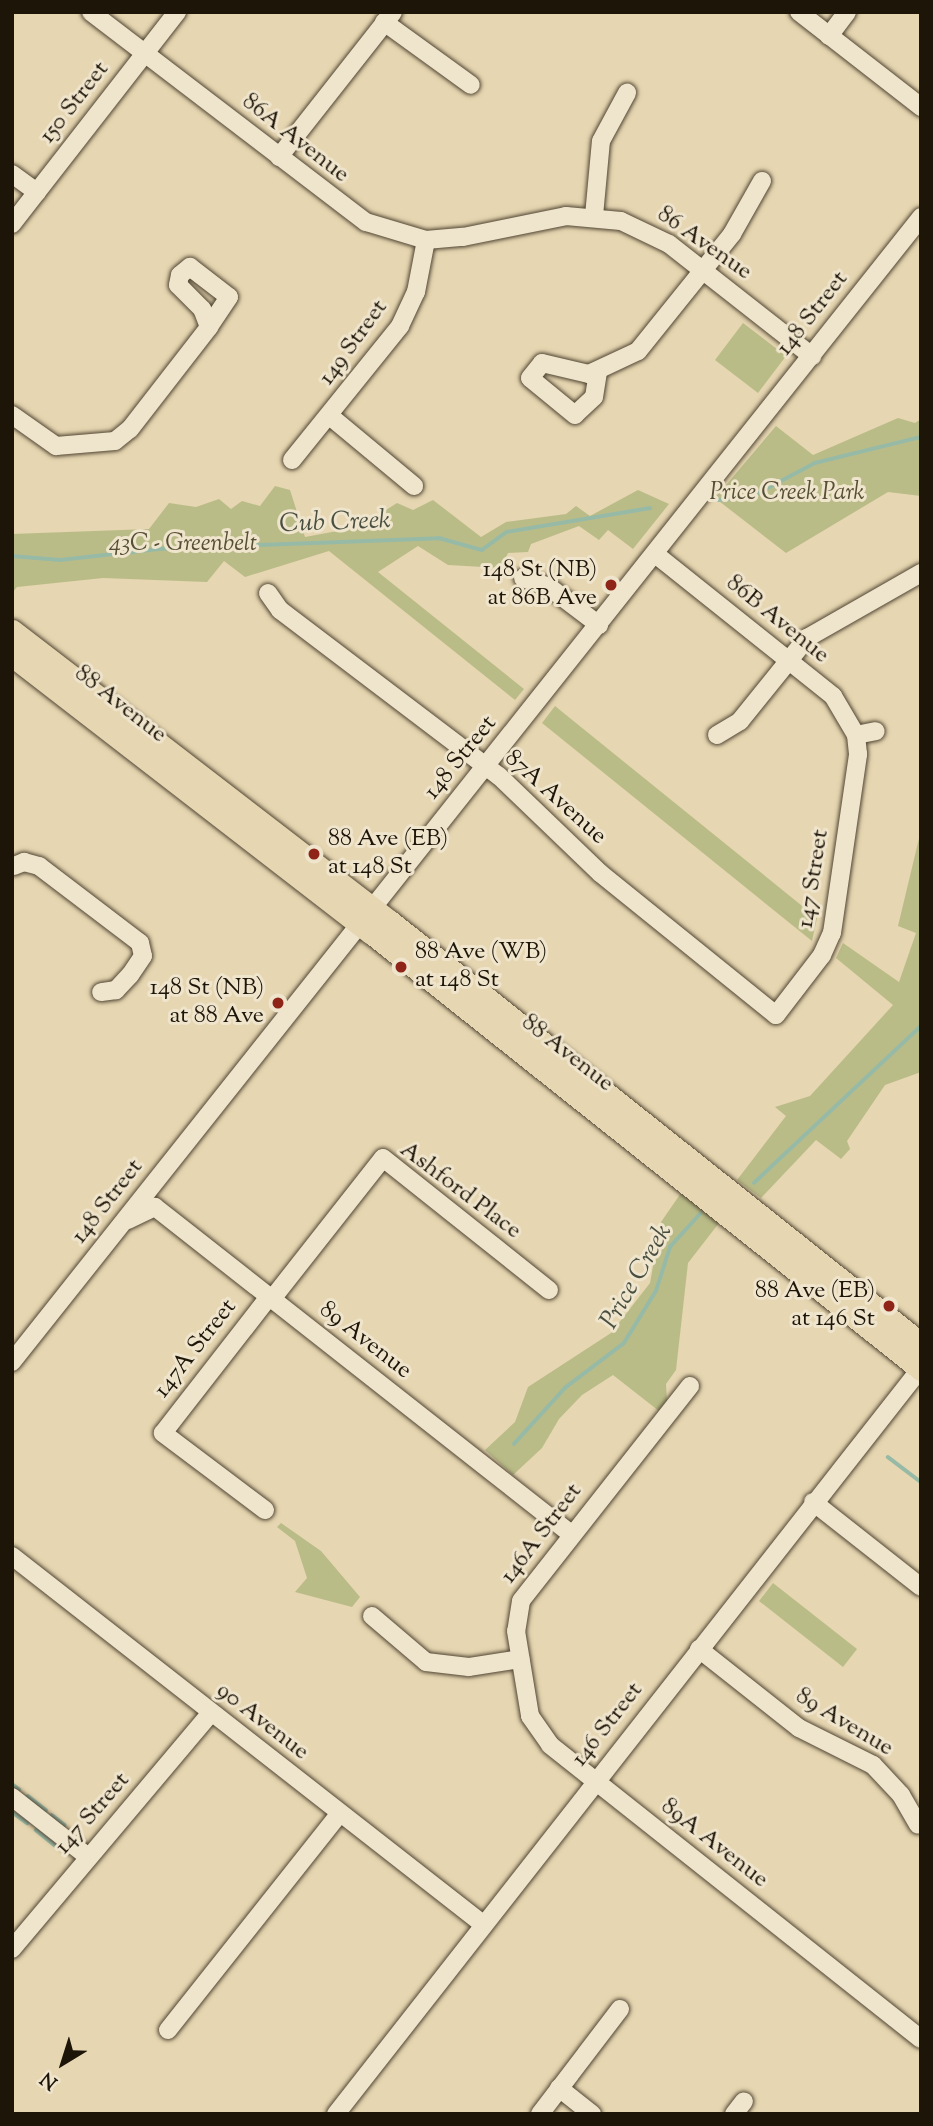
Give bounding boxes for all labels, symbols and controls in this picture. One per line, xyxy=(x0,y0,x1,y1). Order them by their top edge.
street label: 150 Street xyxy=(34,56,116,150)
street label: 86A Avenue xyxy=(236,88,354,190)
street label: 86 Avenue xyxy=(651,201,757,287)
street label: 148 Street xyxy=(771,266,855,362)
street label: 149 Street xyxy=(313,295,395,391)
park label: Price Creek Park xyxy=(710,480,864,508)
water label: Cub Creek xyxy=(279,505,391,541)
park label: 43C - Greenbelt xyxy=(109,531,257,559)
place label: 148 St (NB) at 86B Ave xyxy=(483,557,597,613)
street label: 86B Avenue xyxy=(720,570,834,670)
marker: 148 St (NB) at 86B Ave xyxy=(603,577,619,593)
street label: 88 Avenue xyxy=(68,660,172,750)
street label: 148 Street xyxy=(419,710,503,806)
street label: 87A Avenue xyxy=(498,745,612,851)
place label: 88 Ave (EB) at 148 St xyxy=(328,826,448,882)
street label: 147 Street xyxy=(792,828,836,930)
marker: 88 Ave (EB) at 148 St xyxy=(306,846,322,862)
place label: 88 Ave (WB) at 148 St xyxy=(415,939,547,995)
marker: 88 Ave (WB) at 148 St xyxy=(393,959,409,975)
place label: 148 St (NB) at 88 Ave xyxy=(150,975,264,1031)
marker: 148 St (NB) at 88 Ave xyxy=(270,995,286,1011)
street label: 88 Avenue xyxy=(515,1009,619,1099)
street label: Ashford Place xyxy=(394,1136,526,1246)
street label: 148 Street xyxy=(66,1154,150,1250)
water label: Price Creek xyxy=(594,1219,680,1335)
place label: 88 Ave (EB) at 146 St xyxy=(755,1278,875,1334)
street label: 147A Street xyxy=(149,1294,243,1404)
street label: 89 Avenue xyxy=(313,1296,417,1386)
marker: 88 Ave (EB) at 146 St xyxy=(881,1298,897,1314)
street label: 146A Street xyxy=(495,1478,589,1590)
street label: 90 Avenue xyxy=(210,1677,314,1767)
street label: 146 Street xyxy=(566,1677,650,1773)
street label: 89 Avenue xyxy=(790,1683,898,1763)
street label: 147 Street xyxy=(50,1767,136,1861)
street label: 89A Avenue xyxy=(655,1793,773,1895)
north arrow xyxy=(28,2028,98,2098)
text: N xyxy=(35,2065,64,2095)

